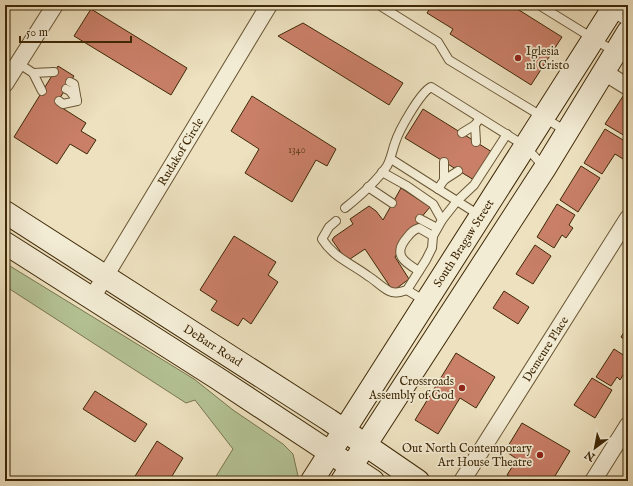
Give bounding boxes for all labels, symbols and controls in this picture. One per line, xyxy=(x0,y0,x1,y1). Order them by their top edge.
scale bar xyxy=(20,18,131,44)
text: 50 m xyxy=(26,25,48,40)
place label: Iglesia ni Cristo xyxy=(526,44,570,73)
marker: Iglesia ni Cristo xyxy=(513,53,523,63)
street label: Rudakof Circle xyxy=(155,115,207,189)
house number: 1340 xyxy=(288,144,306,157)
street label: South Bragaw Street xyxy=(430,197,497,290)
street label: Demeure Place xyxy=(519,313,572,385)
street label: DeBarr Road xyxy=(180,322,245,371)
place label: Crossroads Assembly of God xyxy=(368,374,455,403)
marker: Crossroads Assembly of God xyxy=(457,383,467,393)
north arrow xyxy=(575,428,615,468)
place label: Out North Contemporary Art House Theatre xyxy=(402,441,532,470)
text: N xyxy=(582,447,599,465)
marker: Out North Contemporary Art House Theatre xyxy=(535,450,545,460)

